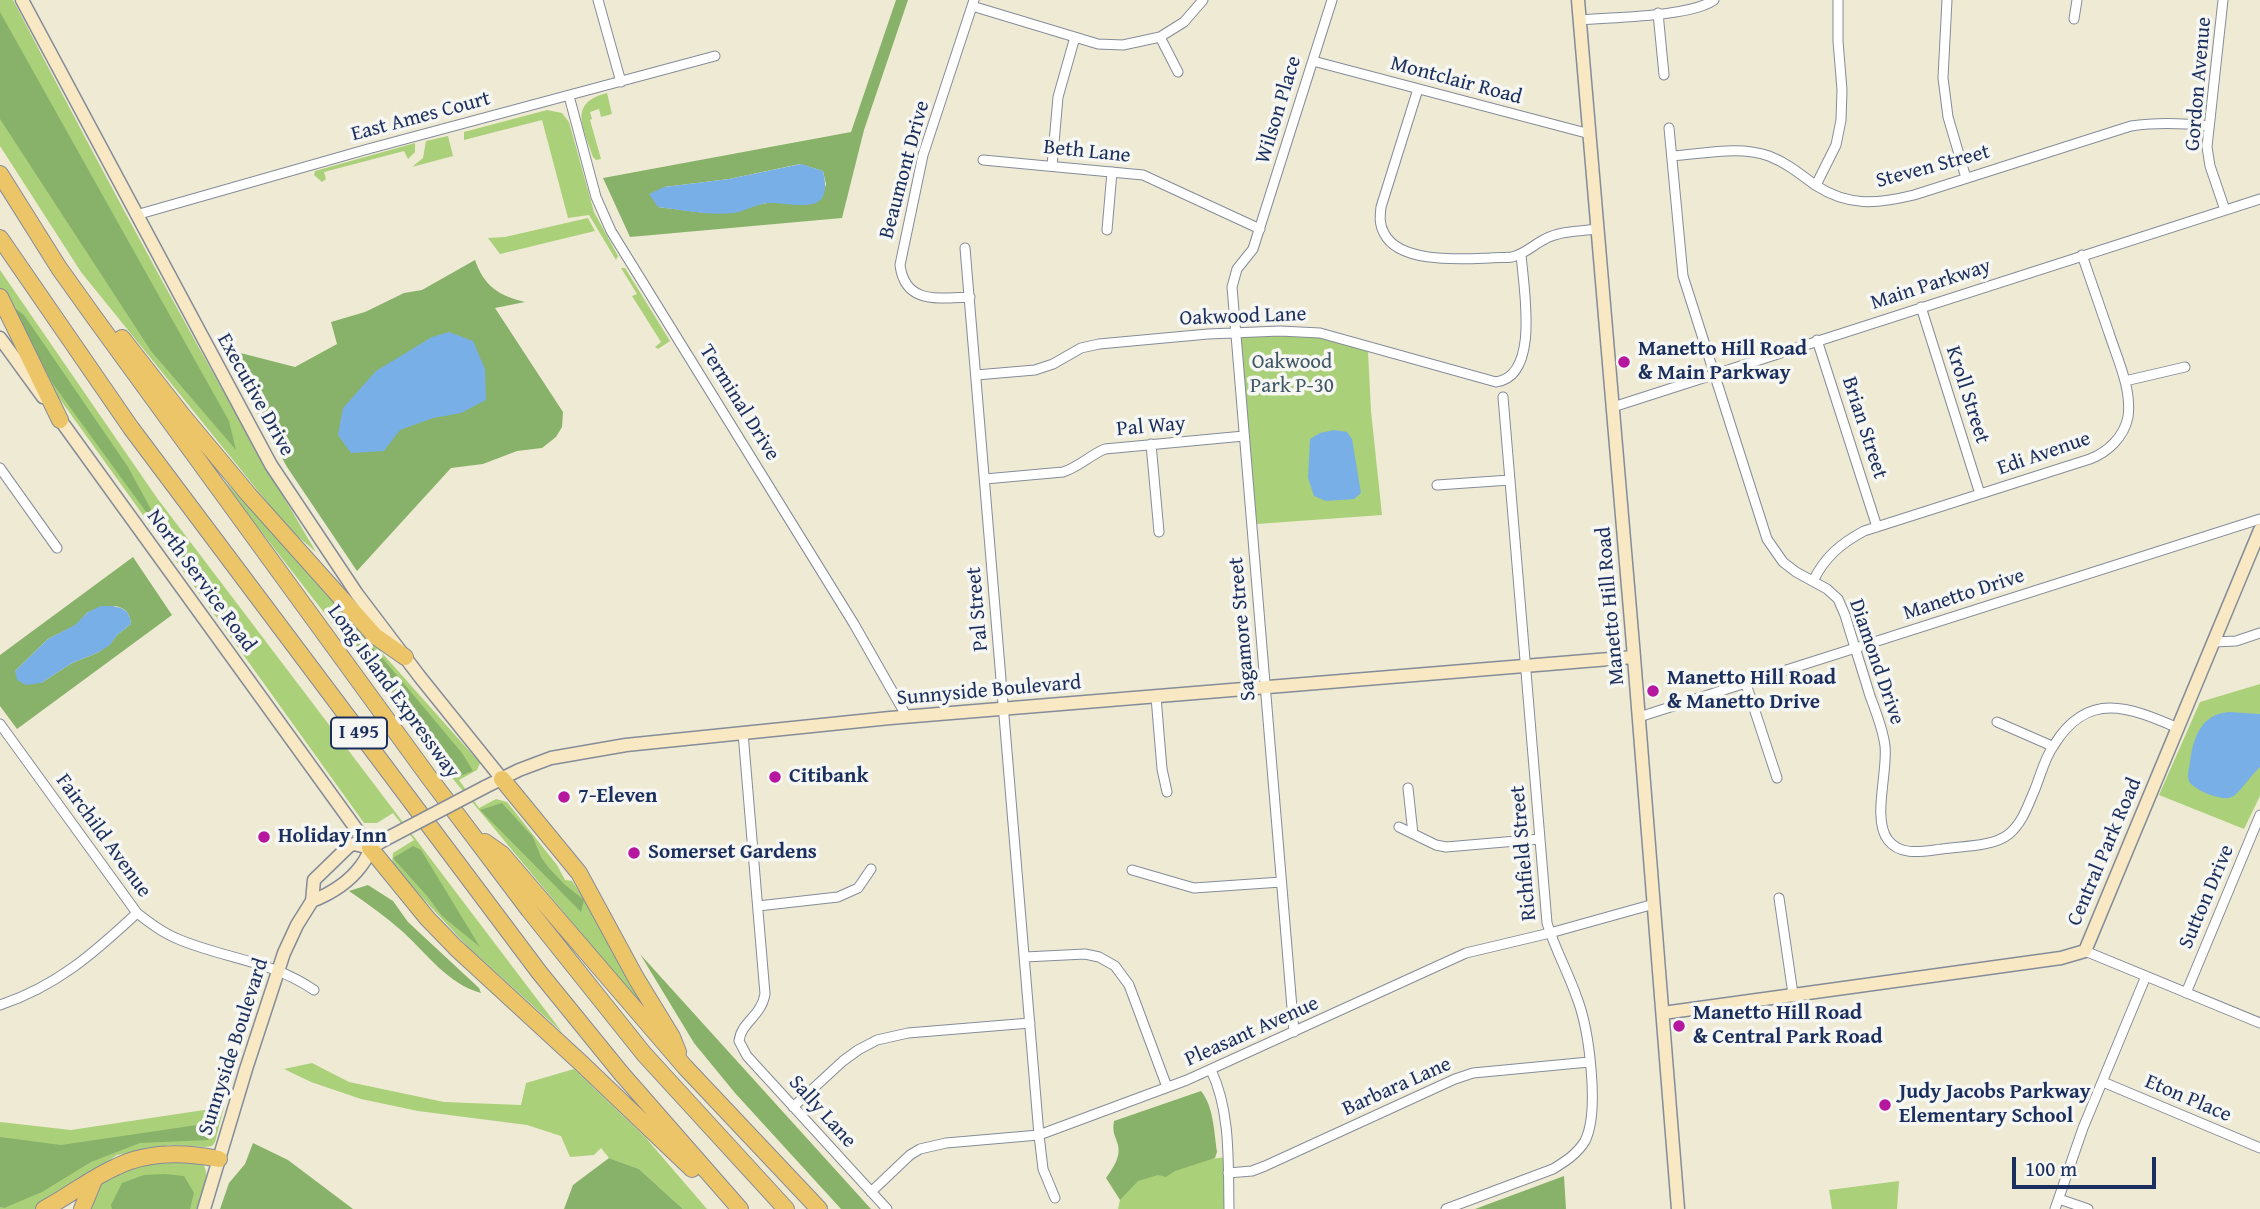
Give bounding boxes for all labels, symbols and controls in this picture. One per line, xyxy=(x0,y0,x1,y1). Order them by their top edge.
street label: Gordon Avenue xyxy=(2181,16,2217,152)
street label: Montclair Road xyxy=(1388,51,1524,111)
street label: Wilson Place xyxy=(1251,53,1307,167)
street label: East Ames Court xyxy=(349,86,493,148)
street label: Beaumont Drive xyxy=(874,98,936,242)
street label: Beth Lane xyxy=(1042,135,1132,169)
street label: Steven Street xyxy=(1873,140,1993,194)
street label: Main Parkway xyxy=(1868,254,1994,316)
street label: Oakwood Lane xyxy=(1179,302,1307,332)
street label: Executive Drive xyxy=(211,329,299,461)
place label: Manetto Hill Road & Main Parkway xyxy=(1638,337,1807,387)
street label: Terminal Drive xyxy=(693,340,785,466)
street label: Kroll Street xyxy=(1939,343,1995,447)
park label: Oakwood Park P-30 xyxy=(1250,350,1334,400)
marker: Manetto Hill Road & Main Parkway xyxy=(1616,354,1632,370)
street label: Brian Street xyxy=(1836,374,1892,482)
street label: Pal Way xyxy=(1115,411,1187,443)
street label: Edi Avenue xyxy=(1994,426,2094,482)
street label: North Service Road xyxy=(141,505,261,657)
street label: Manetto Hill Road xyxy=(1592,526,1630,686)
street label: Sagamore Street xyxy=(1224,556,1262,702)
street label: Manetto Drive xyxy=(1900,564,2028,626)
street label: Pal Street xyxy=(962,566,994,652)
street label: Diamond Drive xyxy=(1843,596,1909,728)
street label: Long Island Expressway xyxy=(322,600,464,784)
place label: Manetto Hill Road & Manetto Drive xyxy=(1667,666,1836,716)
street label: Sunnyside Boulevard xyxy=(896,670,1082,712)
marker: Manetto Hill Road & Manetto Drive xyxy=(1645,683,1661,699)
road number: I 495 xyxy=(331,718,387,748)
place label: Citibank xyxy=(789,764,868,790)
street label: Fairchild Avenue xyxy=(50,769,156,903)
marker: Citibank xyxy=(767,769,783,785)
street label: Central Park Road xyxy=(2062,774,2148,930)
place label: 7-Eleven xyxy=(578,784,658,810)
street label: Richfield Street xyxy=(1506,784,1542,922)
marker: 7-Eleven xyxy=(556,789,572,805)
place label: Holiday Inn xyxy=(278,824,387,850)
marker: Holiday Inn xyxy=(256,829,272,845)
place label: Somerset Gardens xyxy=(648,840,817,866)
street label: Sutton Drive xyxy=(2174,841,2240,953)
marker: Somerset Gardens xyxy=(626,845,642,861)
street label: Sunnyside Boulevard xyxy=(193,955,275,1139)
street label: Pleasant Avenue xyxy=(1181,991,1323,1073)
place label: Manetto Hill Road & Central Park Road xyxy=(1693,1001,1882,1051)
marker: Manetto Hill Road & Central Park Road xyxy=(1671,1018,1687,1034)
street label: Barbara Lane xyxy=(1339,1052,1455,1122)
street label: Eton Place xyxy=(2141,1070,2235,1128)
street label: Sally Lane xyxy=(783,1071,861,1153)
place label: Judy Jacobs Parkway Elementary School xyxy=(1899,1080,2091,1130)
marker: Judy Jacobs Parkway Elementary School xyxy=(1877,1097,1893,1113)
scale bar xyxy=(2015,1142,2158,1186)
text: 100 m xyxy=(2025,1153,2077,1184)

